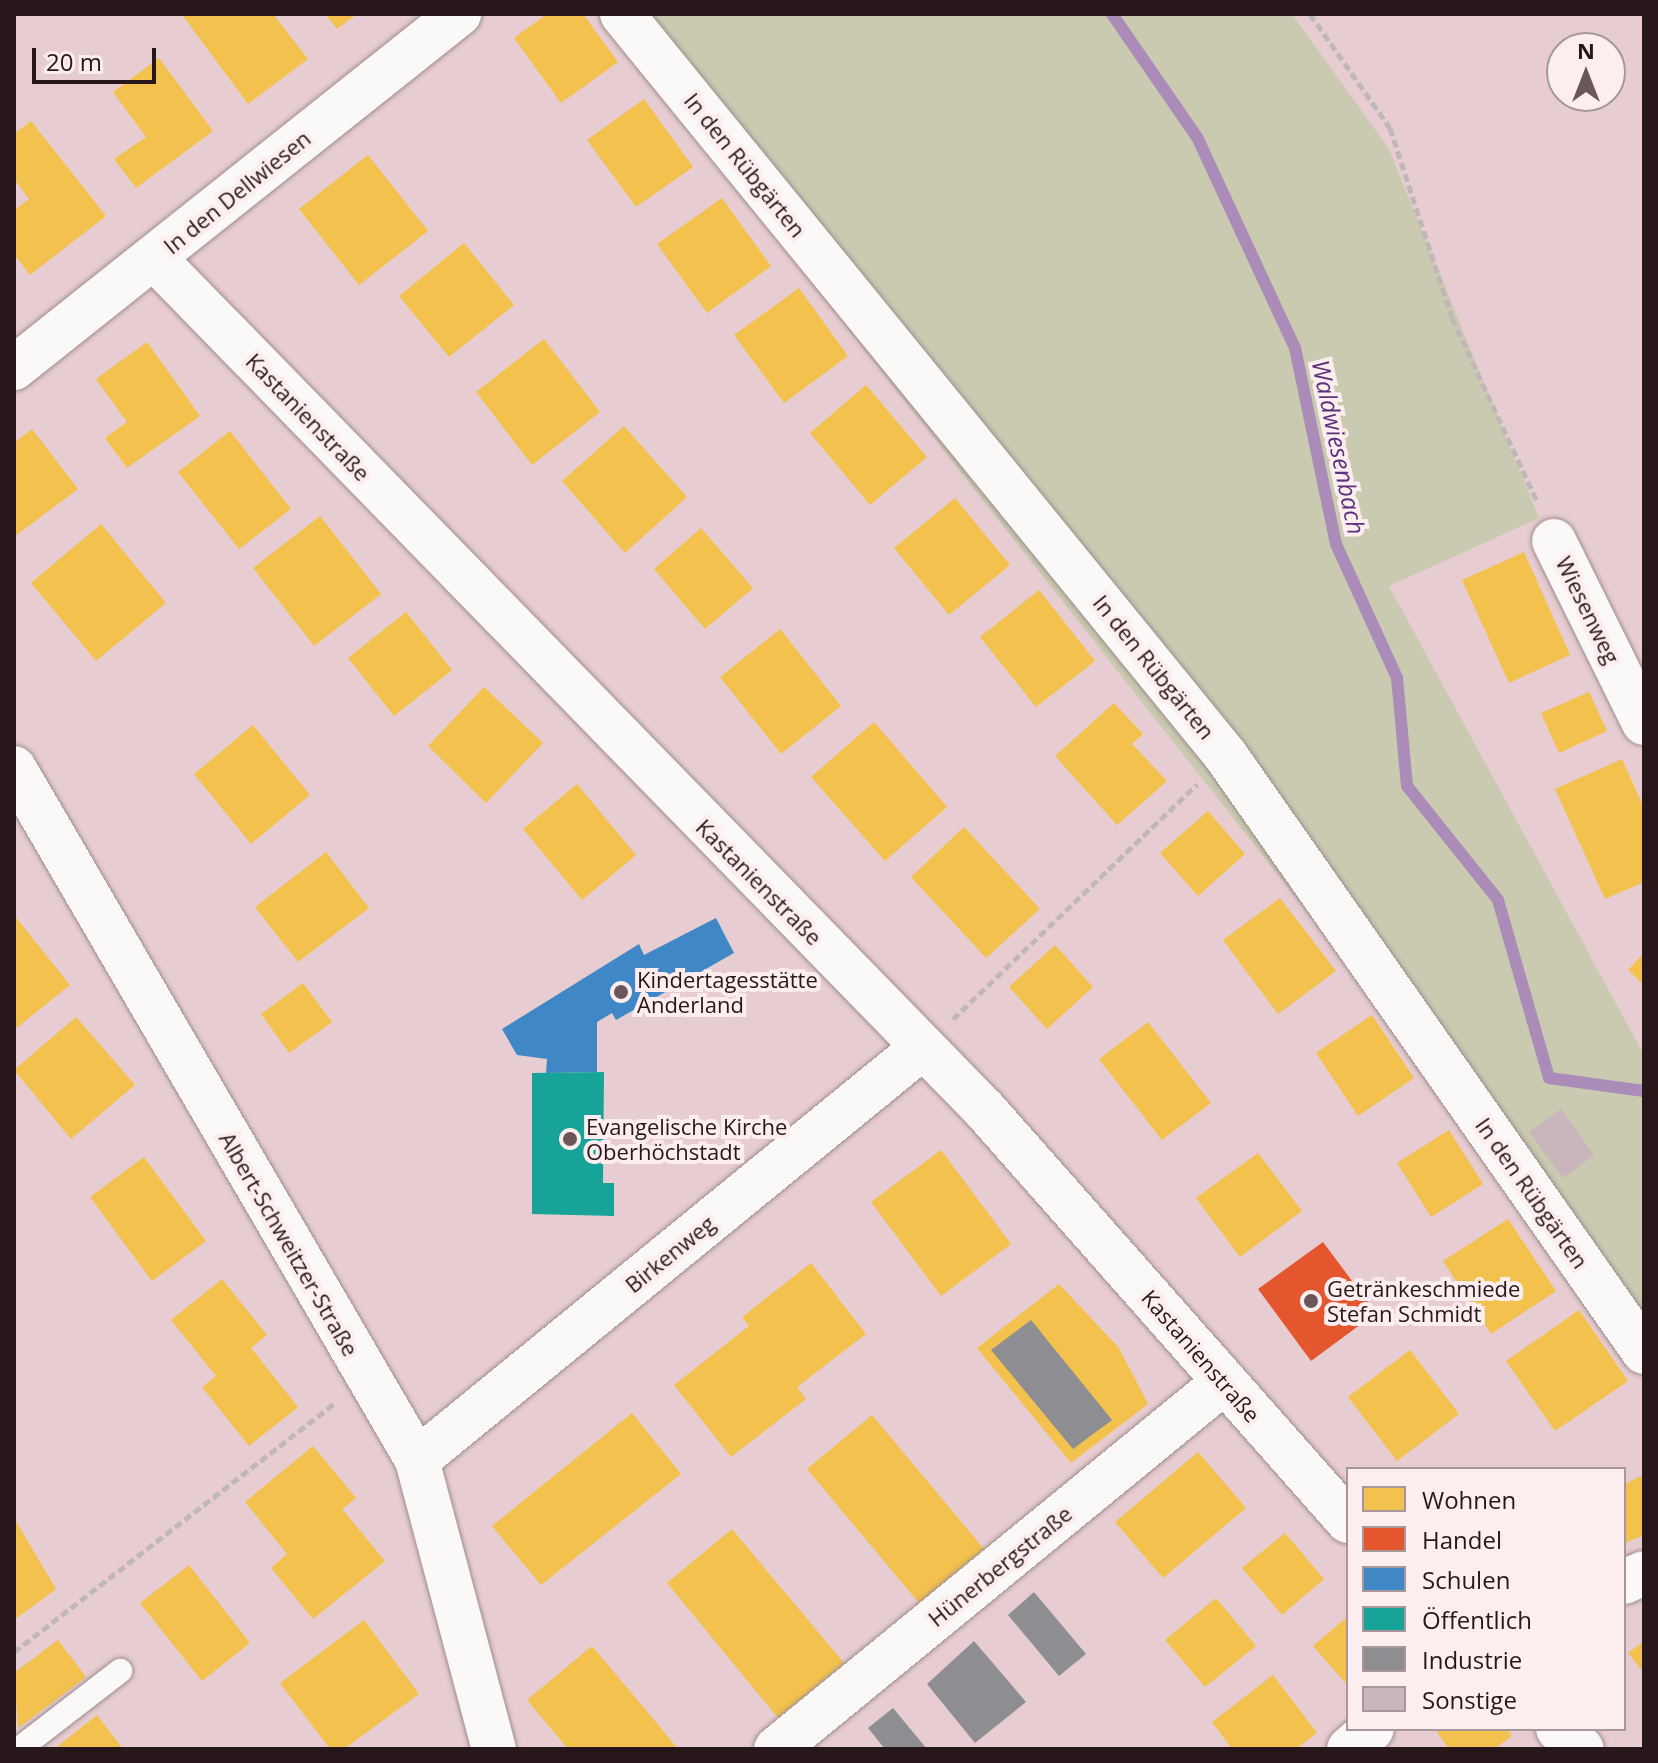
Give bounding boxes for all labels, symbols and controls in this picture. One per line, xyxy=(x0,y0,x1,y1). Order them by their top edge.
scale bar xyxy=(36,32,160,82)
north arrow xyxy=(1546,32,1626,112)
text: N xyxy=(1577,35,1595,65)
text: 20 m xyxy=(46,45,102,78)
street label: In den Rübgärten xyxy=(679,88,811,242)
street label: In den Dellwiesen xyxy=(158,125,316,259)
street label: Kastanienstraße xyxy=(241,348,375,486)
water label: Waldwiesenbach xyxy=(1306,357,1372,537)
street label: Wiesenweg xyxy=(1551,552,1625,668)
street label: In den Rübgärten xyxy=(1088,590,1220,744)
street label: Kastanienstraße xyxy=(691,814,827,950)
place label: Kindertagesstätte Anderland xyxy=(637,966,818,1018)
marker: Kindertagesstätte Anderland xyxy=(612,983,630,1001)
place label: Evangelische Kirche Oberhöchstadt xyxy=(586,1113,787,1164)
street label: In den Rübgärten xyxy=(1470,1113,1594,1273)
street label: Albert-Schweitzer-Straße xyxy=(214,1127,364,1361)
marker: Evangelische Kirche Oberhöchstadt xyxy=(561,1130,579,1148)
street label: Birkenweg xyxy=(620,1210,720,1298)
place label: Getränkeschmiede Stefan Schmidt xyxy=(1327,1275,1520,1326)
street label: Kastanienstraße xyxy=(1136,1284,1266,1428)
marker: Getränkeschmiede Stefan Schmidt xyxy=(1302,1292,1320,1310)
legend xyxy=(1346,1467,1626,1731)
text: Wohnen xyxy=(1422,1483,1516,1516)
street label: Hünerbergstraße xyxy=(923,1500,1077,1632)
text: Handel xyxy=(1422,1523,1502,1556)
text: Schulen xyxy=(1422,1563,1510,1596)
text: Öffentlich xyxy=(1422,1603,1532,1636)
text: Industrie xyxy=(1422,1643,1522,1676)
text: Sonstige xyxy=(1422,1683,1517,1716)

